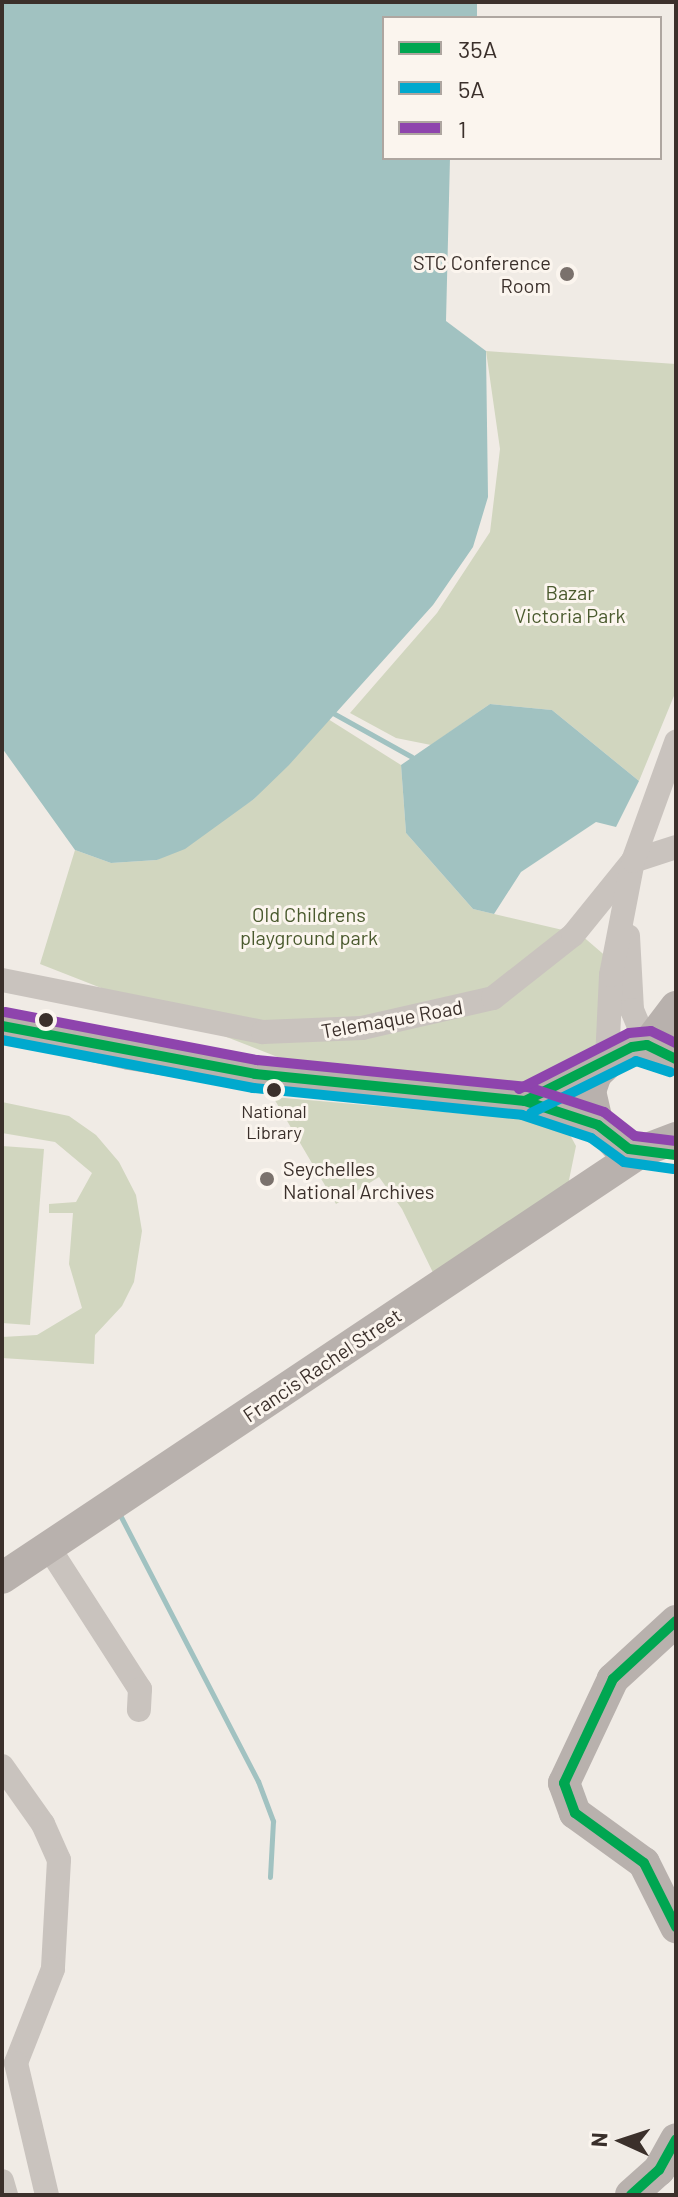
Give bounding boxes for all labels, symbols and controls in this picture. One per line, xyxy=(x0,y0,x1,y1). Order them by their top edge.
legend xyxy=(382,16,662,160)
text: 35A xyxy=(458,34,497,63)
text: 5A xyxy=(458,74,485,103)
text: 1 xyxy=(458,114,466,143)
place label: STC Conference Room xyxy=(413,250,551,297)
marker: STC Conference Room xyxy=(558,265,576,283)
park label: Bazar Victoria Park xyxy=(514,580,626,627)
park label: Old Childrens playground park xyxy=(240,902,378,949)
street label: Telemaque Road xyxy=(319,995,465,1043)
unlabelled marker xyxy=(38,1012,54,1028)
marker: National Library xyxy=(266,1082,282,1098)
place label: National Library xyxy=(241,1101,307,1144)
place label: Seychelles National Archives xyxy=(283,1156,434,1203)
marker: Seychelles National Archives xyxy=(258,1170,276,1188)
street label: Francis Rachel Street xyxy=(238,1303,406,1427)
north arrow xyxy=(582,2101,662,2181)
text: N xyxy=(585,2132,611,2148)

